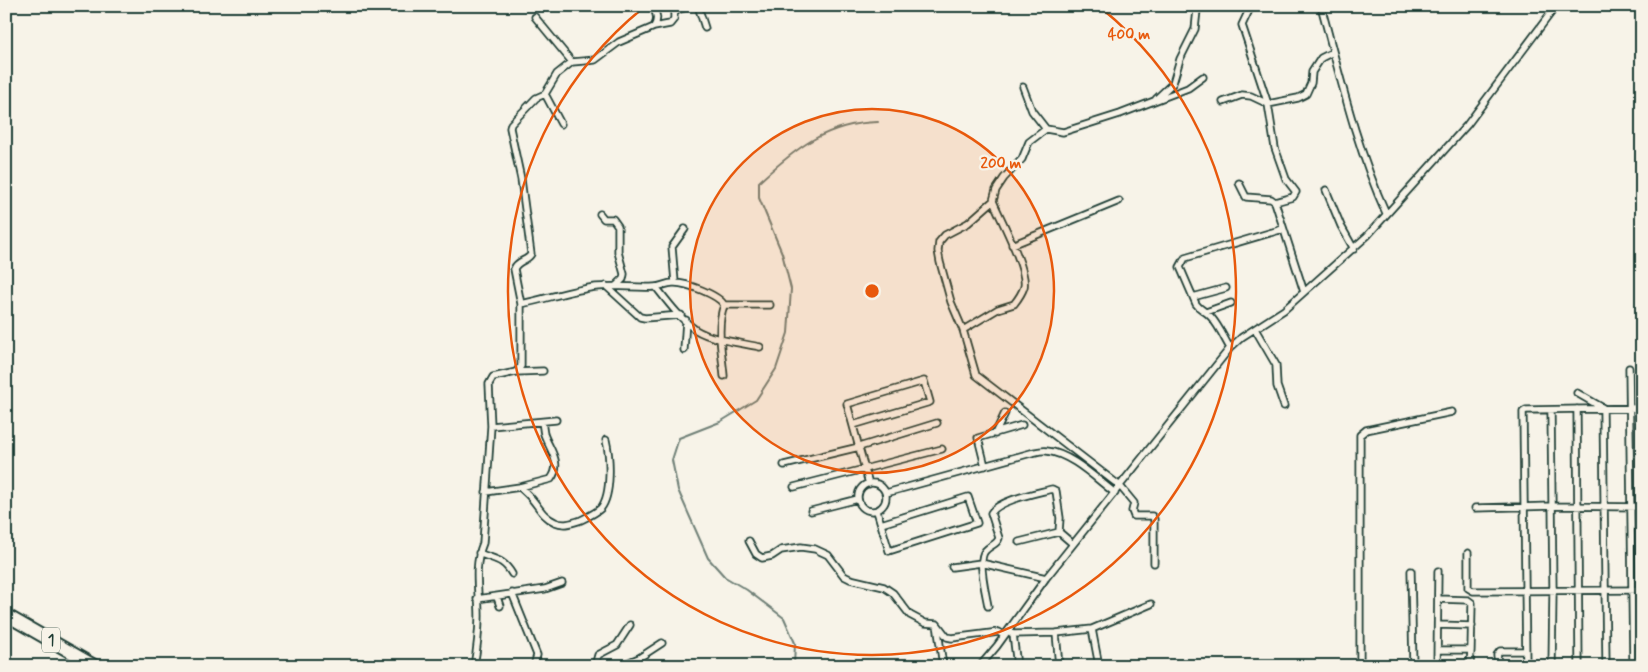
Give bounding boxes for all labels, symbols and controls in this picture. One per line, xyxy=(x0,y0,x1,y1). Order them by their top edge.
text: 400 m xyxy=(1108,25,1150,45)
text: 200 m xyxy=(981,154,1022,174)
centre of rings xyxy=(863,282,881,300)
road number: 1 xyxy=(42,628,60,652)

